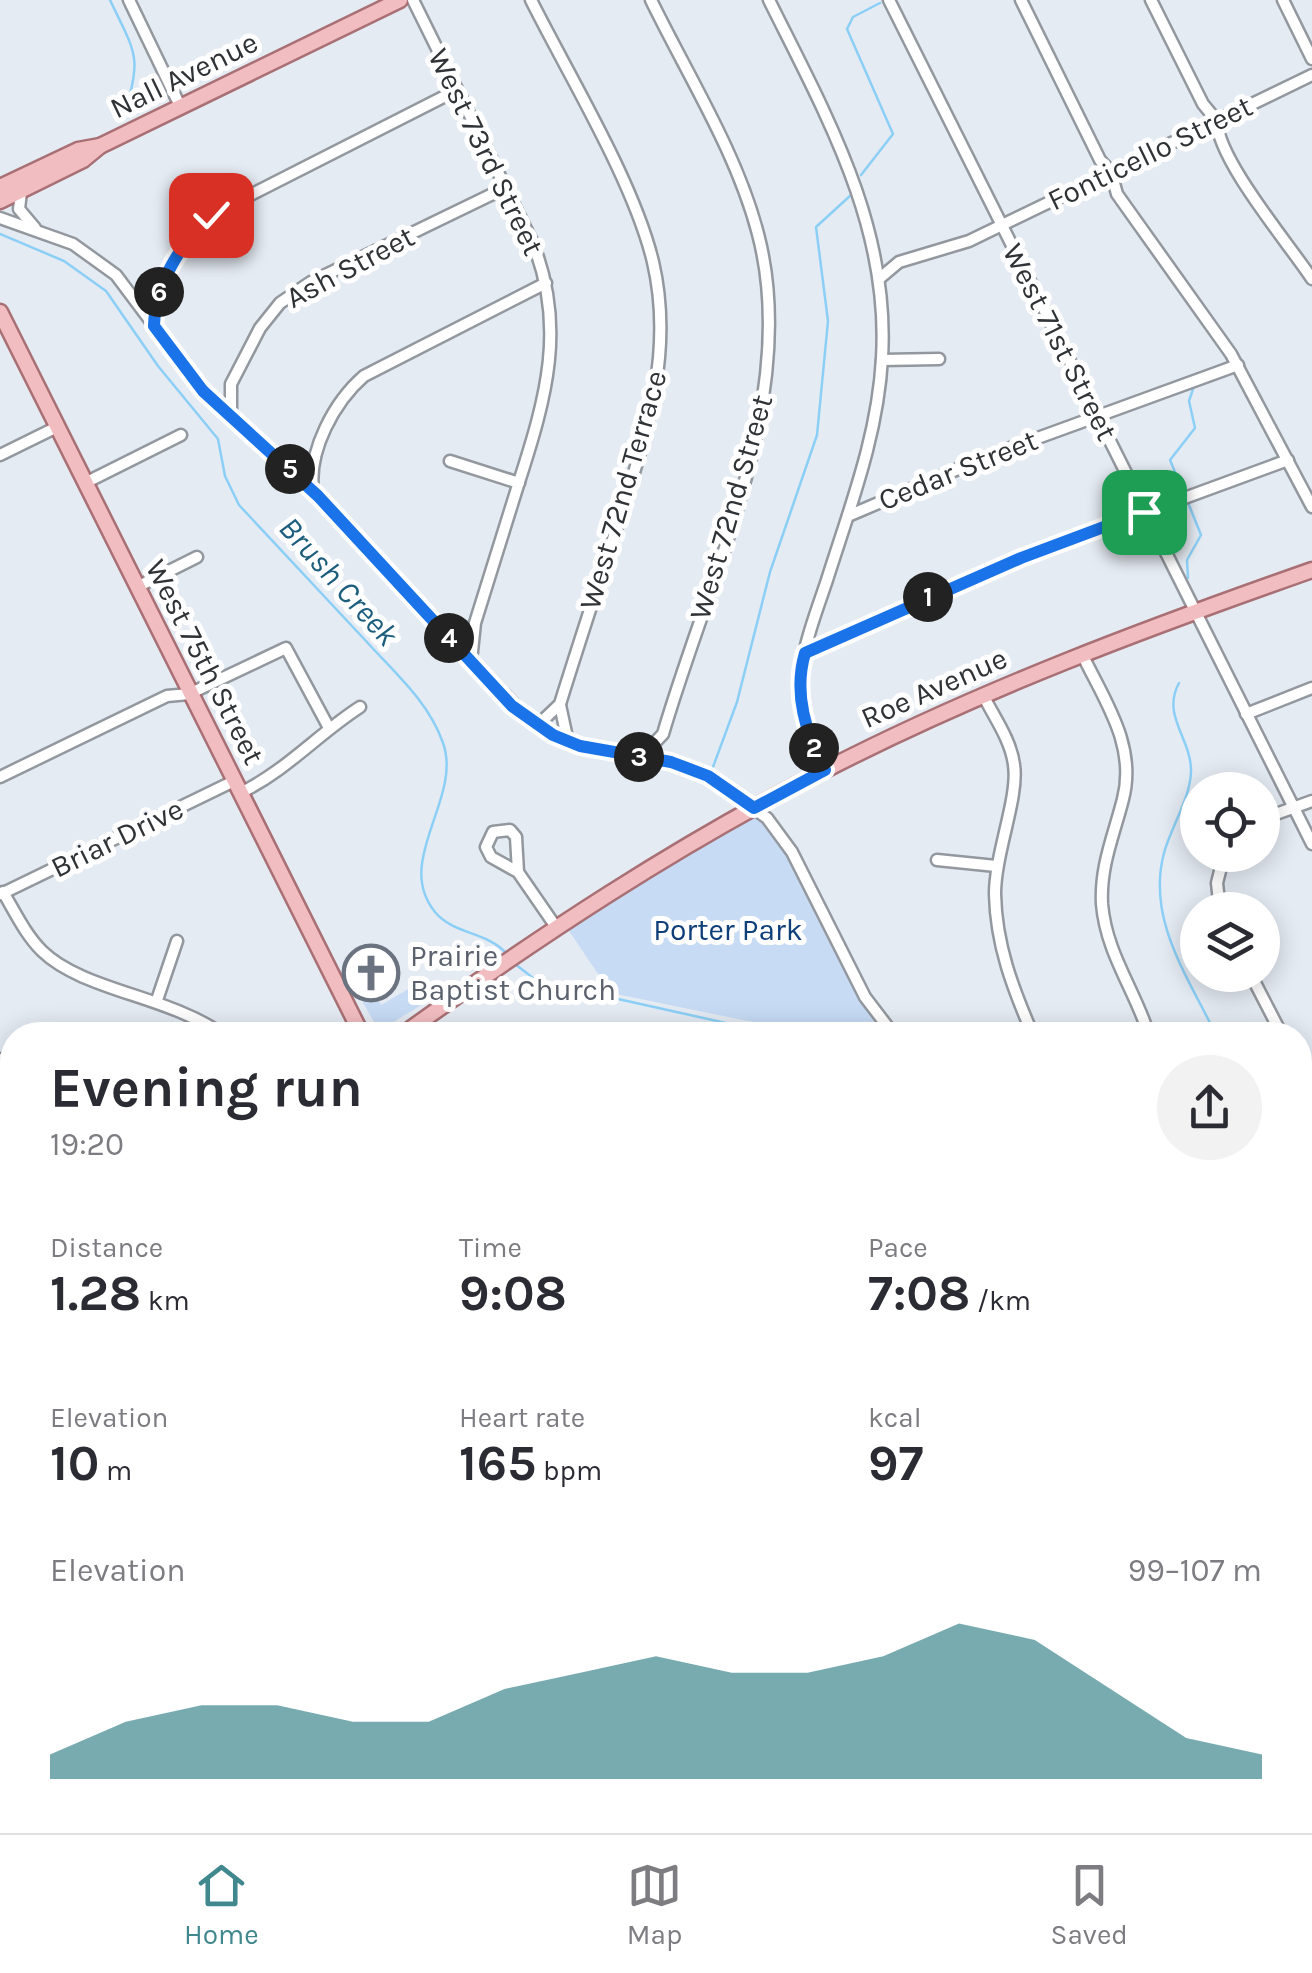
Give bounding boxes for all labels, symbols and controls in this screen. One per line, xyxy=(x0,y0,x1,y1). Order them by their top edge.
street label: Nall Avenue xyxy=(104,24,264,126)
street label: West 73rd Street xyxy=(420,43,552,261)
street label: Fonticello Street xyxy=(1042,88,1258,218)
pin xyxy=(169,173,254,258)
icon: check xyxy=(184,188,239,243)
street label: Ash Street xyxy=(279,218,421,316)
street label: West 71st Street xyxy=(995,238,1125,446)
pin: 6 xyxy=(134,267,184,317)
text: 6 xyxy=(151,275,168,308)
street label: West 72nd Terrace xyxy=(572,366,674,614)
street label: West 72nd Street xyxy=(682,390,780,624)
street label: Cedar Street xyxy=(873,422,1043,518)
pin: 5 xyxy=(265,444,315,494)
text: 5 xyxy=(282,452,298,485)
pin xyxy=(1102,470,1187,555)
icon: arrive xyxy=(1117,485,1172,540)
water label: Brush Creek xyxy=(271,509,406,654)
street label: West 75th Street xyxy=(138,553,272,771)
pin: 1 xyxy=(903,572,953,622)
text: 1 xyxy=(923,580,933,613)
pin: 4 xyxy=(424,613,474,663)
text: 4 xyxy=(441,621,457,654)
street label: Roe Avenue xyxy=(855,640,1013,736)
pin: 2 xyxy=(789,723,839,773)
text: 2 xyxy=(806,731,822,764)
pin: 3 xyxy=(614,732,664,782)
text: 3 xyxy=(630,740,648,773)
map controls xyxy=(1180,772,1280,992)
button: locate xyxy=(1180,772,1280,872)
street label: Briar Drive xyxy=(45,790,189,886)
button: layers xyxy=(1180,892,1280,992)
park label: Porter Park xyxy=(653,912,803,948)
place label: Prairie Baptist Church xyxy=(410,938,616,1008)
church icon: Prairie Baptist Church xyxy=(341,943,401,1003)
button: share xyxy=(1157,1055,1262,1160)
text: Evening run xyxy=(50,1056,363,1120)
text: 19:20 xyxy=(50,1126,124,1163)
text: Distance xyxy=(50,1231,163,1264)
text: Time xyxy=(459,1231,522,1264)
text: Pace xyxy=(868,1231,928,1264)
text: 1.28 xyxy=(50,1264,141,1323)
text: 9:08 xyxy=(459,1264,567,1323)
text: 7:08 xyxy=(868,1264,970,1323)
text: km xyxy=(141,1284,190,1317)
text: /km xyxy=(970,1284,1031,1317)
text: Elevation xyxy=(50,1401,169,1434)
text: Heart rate xyxy=(459,1401,585,1434)
text: kcal xyxy=(868,1401,921,1434)
text: 10 xyxy=(50,1434,99,1493)
text: 165 xyxy=(459,1434,536,1493)
text: 97 xyxy=(868,1434,923,1493)
text: m xyxy=(99,1454,132,1487)
text: bpm xyxy=(536,1454,602,1487)
text: Elevation xyxy=(50,1552,185,1589)
text: 99–107 m xyxy=(1128,1552,1262,1589)
tab: Home xyxy=(184,1858,259,1951)
tab: Map xyxy=(627,1858,682,1951)
tab: Saved xyxy=(1051,1858,1128,1951)

